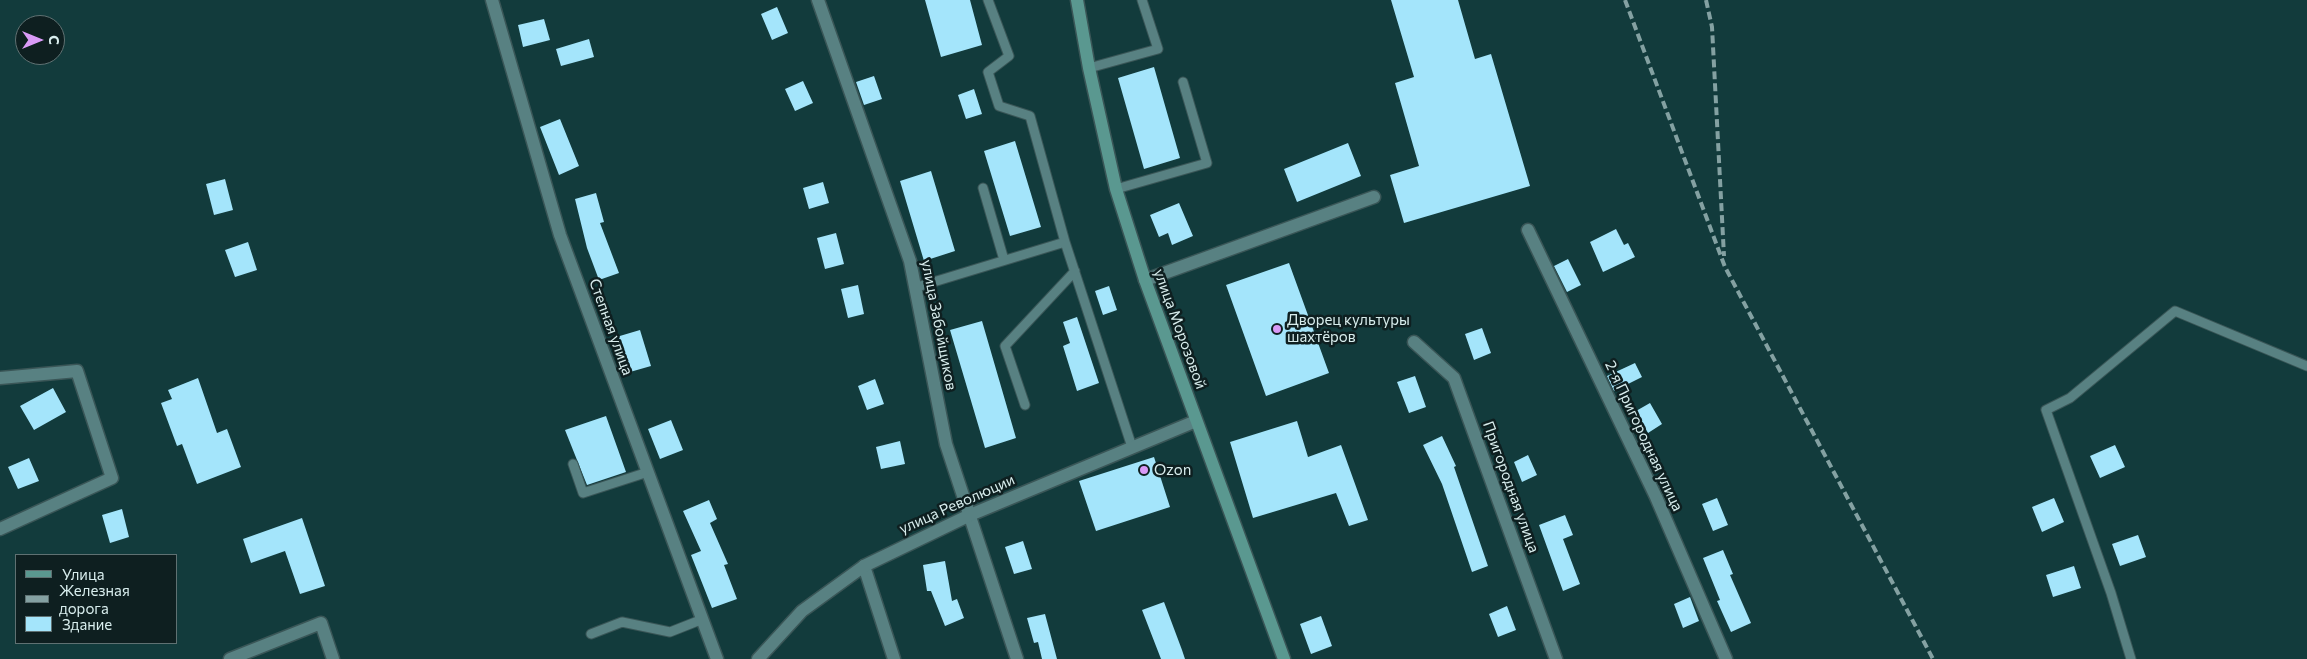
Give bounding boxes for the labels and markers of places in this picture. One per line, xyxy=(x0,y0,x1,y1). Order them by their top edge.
place label: Дворец культуры шахтёров xyxy=(1287,311,1410,346)
marker: Дворец культуры шахтёров xyxy=(1271,323,1283,335)
place label: Ozon xyxy=(1154,461,1191,479)
marker: Ozon xyxy=(1138,464,1150,476)

